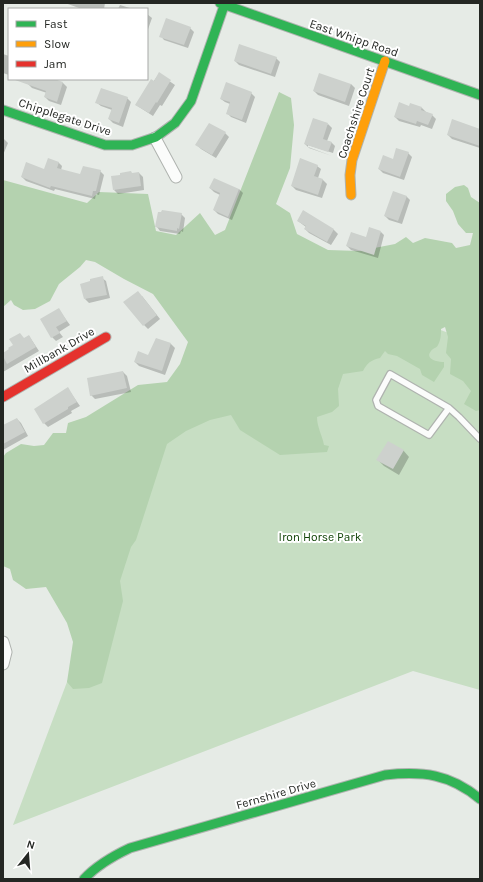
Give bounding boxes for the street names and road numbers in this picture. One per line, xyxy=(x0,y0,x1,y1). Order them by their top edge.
street label: East Whipp Road xyxy=(308,16,400,60)
street label: Coachshire Court xyxy=(335,65,377,160)
street label: Chipplegate Drive xyxy=(17,95,113,139)
street label: Millbank Drive xyxy=(21,324,97,376)
street label: Fernshire Drive xyxy=(235,776,317,812)

